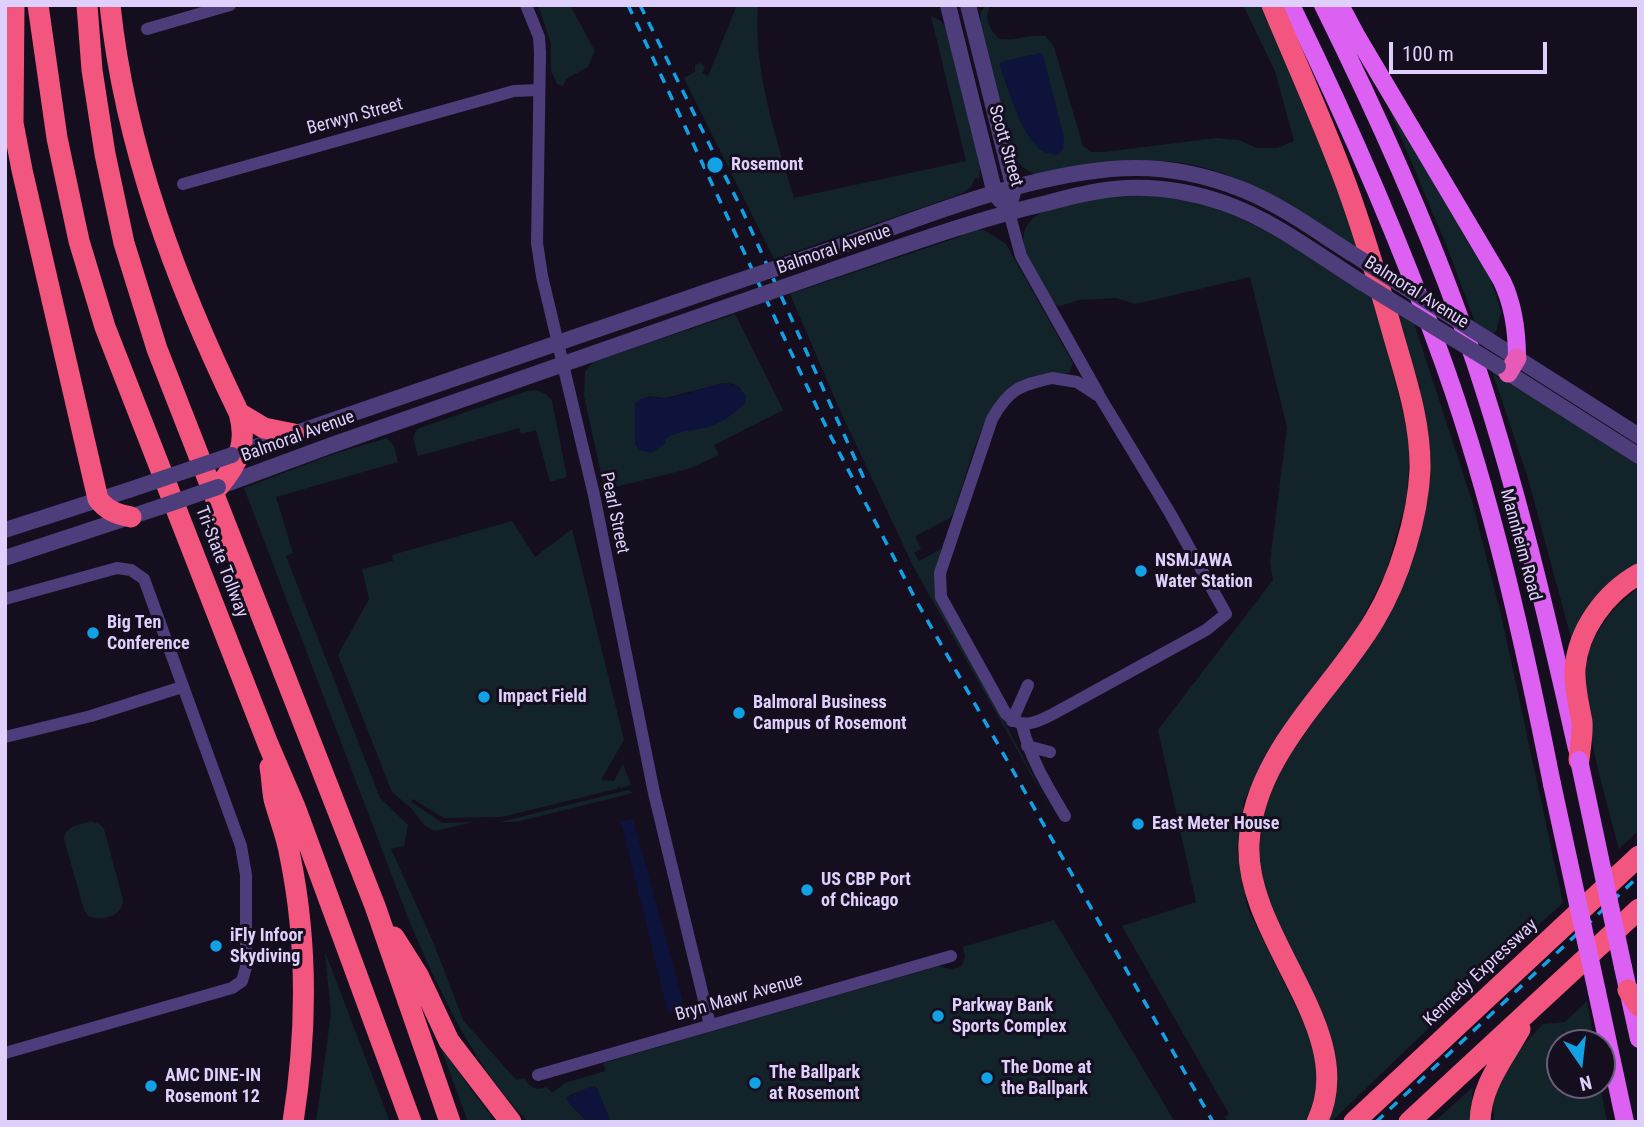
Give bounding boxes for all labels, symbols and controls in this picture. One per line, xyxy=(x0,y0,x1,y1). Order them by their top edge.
scale bar xyxy=(1392,28,1550,72)
text: 100 m xyxy=(1402,42,1454,66)
street label: Berwyn Street xyxy=(305,94,405,140)
street label: Scott Street xyxy=(983,103,1027,189)
place label: Rosemont xyxy=(731,154,803,176)
marker: Rosemont xyxy=(705,155,725,175)
street label: Balmoral Avenue xyxy=(774,220,894,280)
street label: Balmoral Avenue xyxy=(1360,252,1472,334)
street label: Balmoral Avenue xyxy=(238,407,358,467)
street label: Pearl Street xyxy=(595,470,633,556)
street label: Mannheim Road xyxy=(1495,487,1545,603)
street label: Tri-State Tollway xyxy=(190,503,252,621)
place label: NSMJAWA Water Station xyxy=(1155,550,1253,592)
marker: NSMJAWA Water Station xyxy=(1133,563,1149,579)
place label: Big Ten Conference xyxy=(107,612,190,654)
marker: Big Ten Conference xyxy=(85,625,101,641)
place label: Impact Field xyxy=(498,686,587,708)
marker: Impact Field xyxy=(476,689,492,705)
place label: Balmoral Business Campus of Rosemont xyxy=(753,692,907,734)
marker: Balmoral Business Campus of Rosemont xyxy=(731,705,747,721)
place label: East Meter House xyxy=(1152,813,1279,835)
marker: East Meter House xyxy=(1130,816,1146,832)
place label: US CBP Port of Chicago xyxy=(821,869,911,912)
marker: US CBP Port of Chicago xyxy=(799,882,815,898)
street label: Kennedy Expressway xyxy=(1419,915,1543,1031)
place label: iFly Infoor Skydiving xyxy=(230,925,303,968)
marker: iFly Infoor Skydiving xyxy=(208,938,224,954)
street label: Bryn Mawr Avenue xyxy=(673,970,805,1026)
place label: Parkway Bank Sports Complex xyxy=(952,995,1067,1038)
marker: Parkway Bank Sports Complex xyxy=(930,1008,946,1024)
north arrow xyxy=(1546,1029,1616,1099)
place label: The Dome at the Ballpark xyxy=(1001,1057,1092,1100)
place label: The Ballpark at Rosemont xyxy=(769,1062,860,1104)
place label: AMC DINE-IN Rosemont 12 xyxy=(165,1065,261,1108)
marker: The Dome at the Ballpark xyxy=(979,1070,995,1086)
text: N xyxy=(1577,1070,1594,1095)
marker: The Ballpark at Rosemont xyxy=(747,1075,763,1091)
marker: AMC DINE-IN Rosemont 12 xyxy=(143,1078,159,1094)

